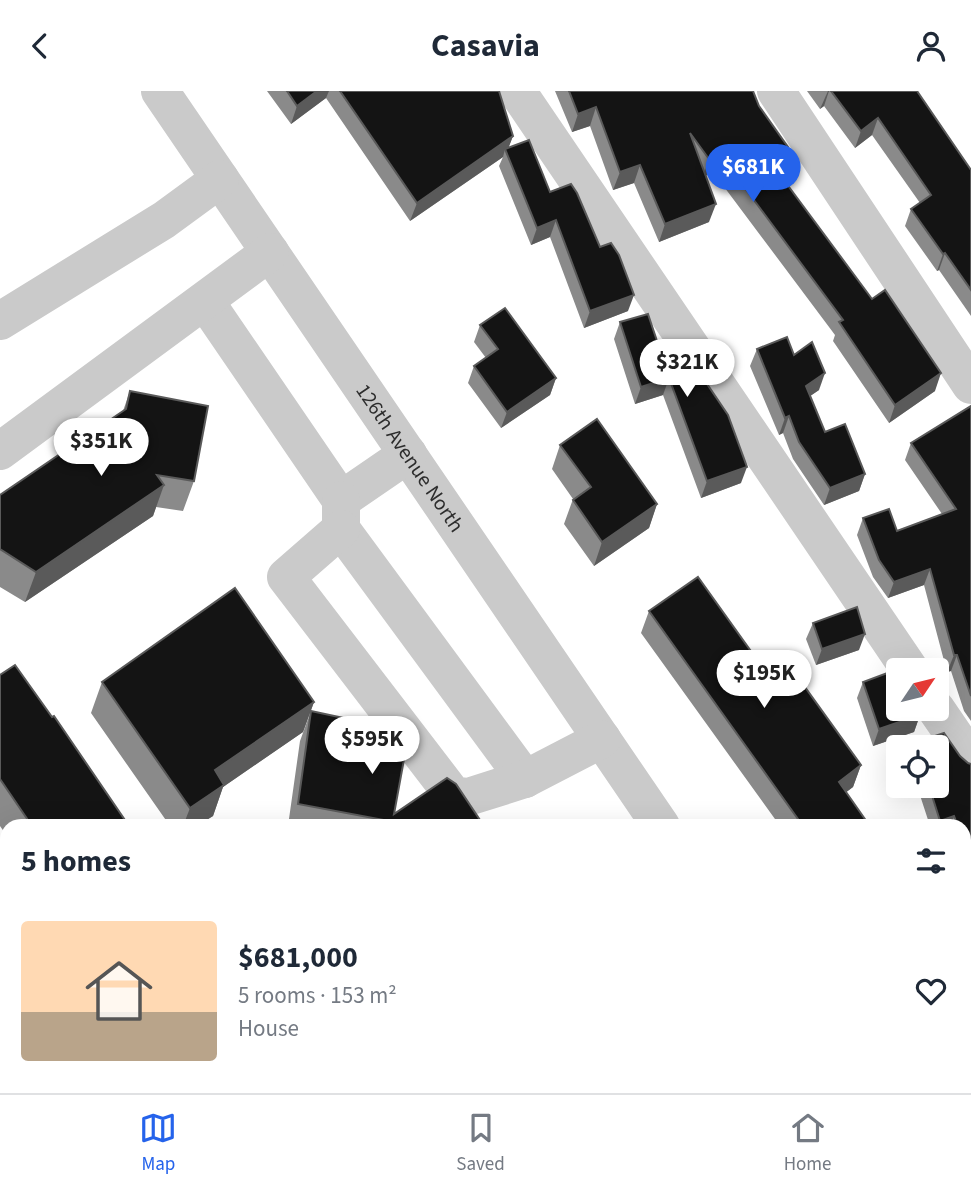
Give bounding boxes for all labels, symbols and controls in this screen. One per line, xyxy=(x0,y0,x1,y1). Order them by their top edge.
text: Casavia xyxy=(431,23,540,69)
icon: back xyxy=(21,27,59,65)
icon: person xyxy=(912,27,950,65)
pin: $681K xyxy=(704,145,802,204)
text: $681K xyxy=(722,150,784,183)
pin: $321K xyxy=(638,339,736,399)
text: $321K xyxy=(656,345,718,378)
street label: 126th Avenue North xyxy=(349,378,471,538)
pin: $351K xyxy=(52,419,150,478)
text: $351K xyxy=(70,424,132,457)
pin: $195K xyxy=(715,651,813,710)
text: $195K xyxy=(733,656,795,689)
north arrow xyxy=(886,658,948,721)
map controls xyxy=(886,658,949,798)
pin: $595K xyxy=(323,717,421,776)
text: $595K xyxy=(341,722,403,755)
button: locate xyxy=(886,735,949,798)
text: 5 homes xyxy=(21,840,131,883)
icon: filters xyxy=(912,842,950,880)
text: $681,000 xyxy=(238,936,358,979)
icon: home xyxy=(77,949,161,1033)
icon: heart xyxy=(912,972,950,1010)
text: 5 rooms · 153 m² xyxy=(238,979,397,1012)
text: House xyxy=(238,1012,299,1045)
tab: Map xyxy=(139,1109,177,1178)
tab: Saved xyxy=(456,1109,505,1178)
tab: Home xyxy=(784,1109,832,1178)

